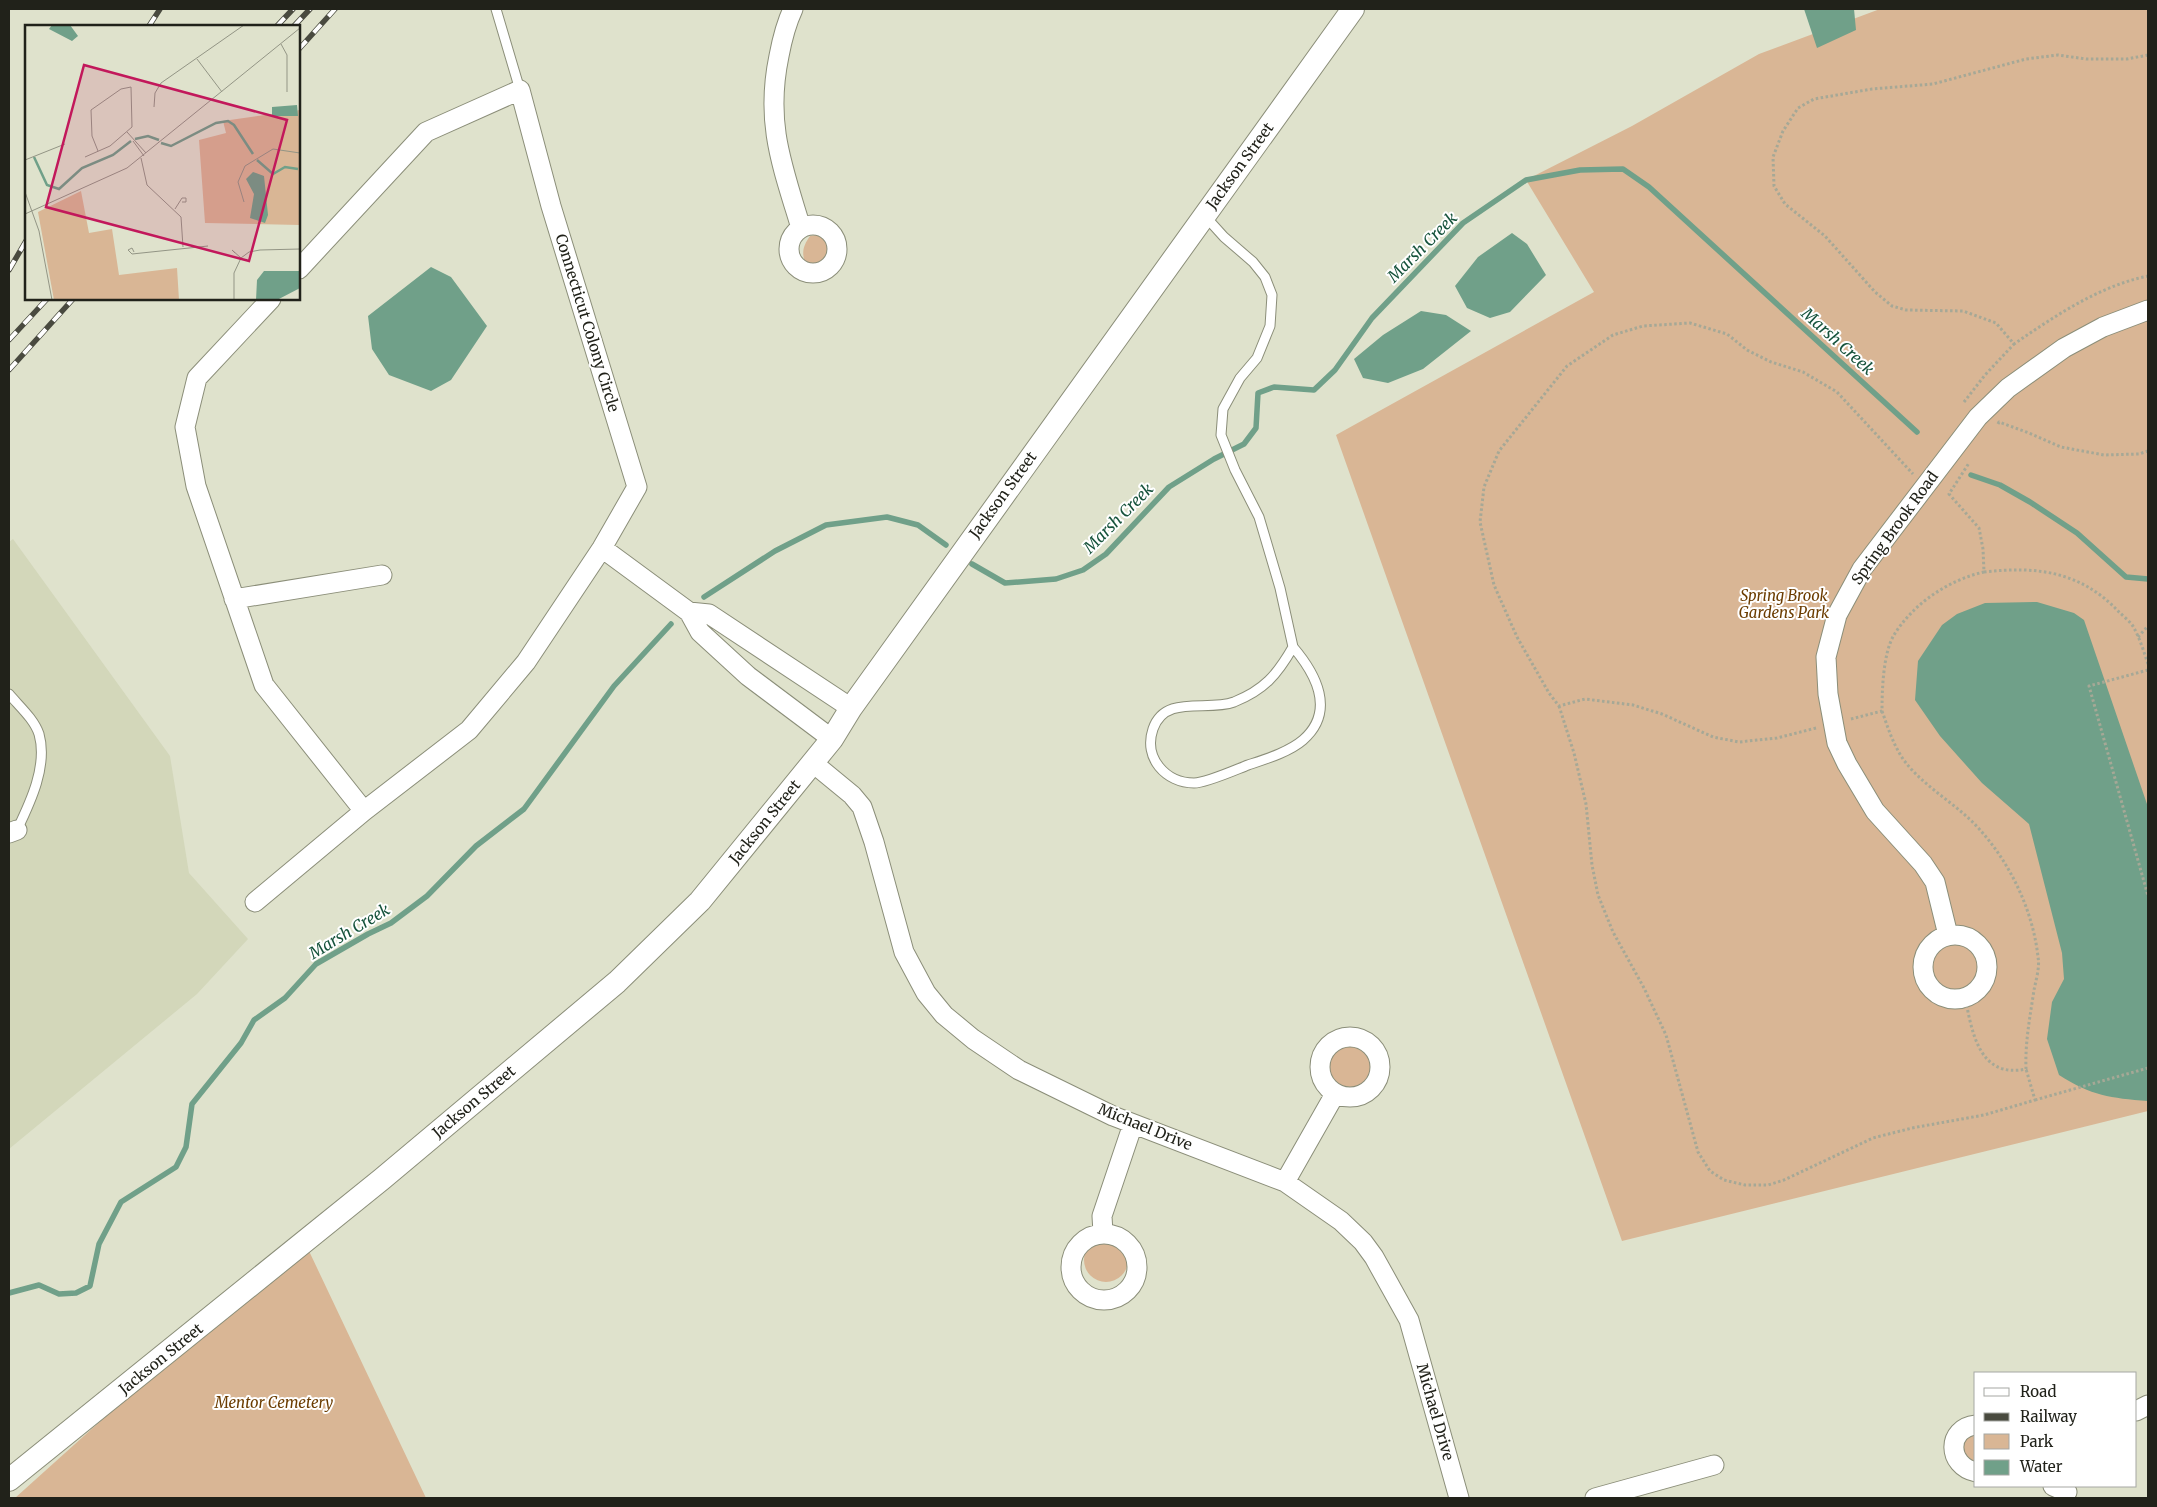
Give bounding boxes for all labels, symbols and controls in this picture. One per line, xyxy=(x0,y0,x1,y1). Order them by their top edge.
inset map xyxy=(25,25,300,300)
street label: Jackson Street xyxy=(1201,118,1278,214)
water label: Marsh Creek xyxy=(1382,208,1461,287)
street label: Connecticut Colony Circle xyxy=(551,232,624,414)
water label: Marsh Creek xyxy=(1797,303,1879,379)
street label: Jackson Street xyxy=(964,447,1041,543)
street label: Spring Brook Road xyxy=(1847,467,1942,588)
water label: Marsh Creek xyxy=(1078,479,1157,558)
park label: Spring Brook Gardens Park xyxy=(1739,586,1830,622)
street label: Jackson Street xyxy=(724,776,804,868)
water label: Marsh Creek xyxy=(304,899,393,963)
street label: Jackson Street xyxy=(427,1061,519,1143)
street label: Michael Drive xyxy=(1095,1099,1195,1154)
street label: Jackson Street xyxy=(114,1319,207,1399)
street label: Michael Drive xyxy=(1413,1361,1458,1463)
legend xyxy=(1974,1372,2137,1487)
text: Road xyxy=(2020,1382,2056,1401)
park label: Mentor Cemetery xyxy=(214,1393,333,1412)
text: Railway xyxy=(2020,1407,2077,1426)
text: Park xyxy=(2020,1432,2054,1451)
text: Water xyxy=(2019,1457,2063,1476)

